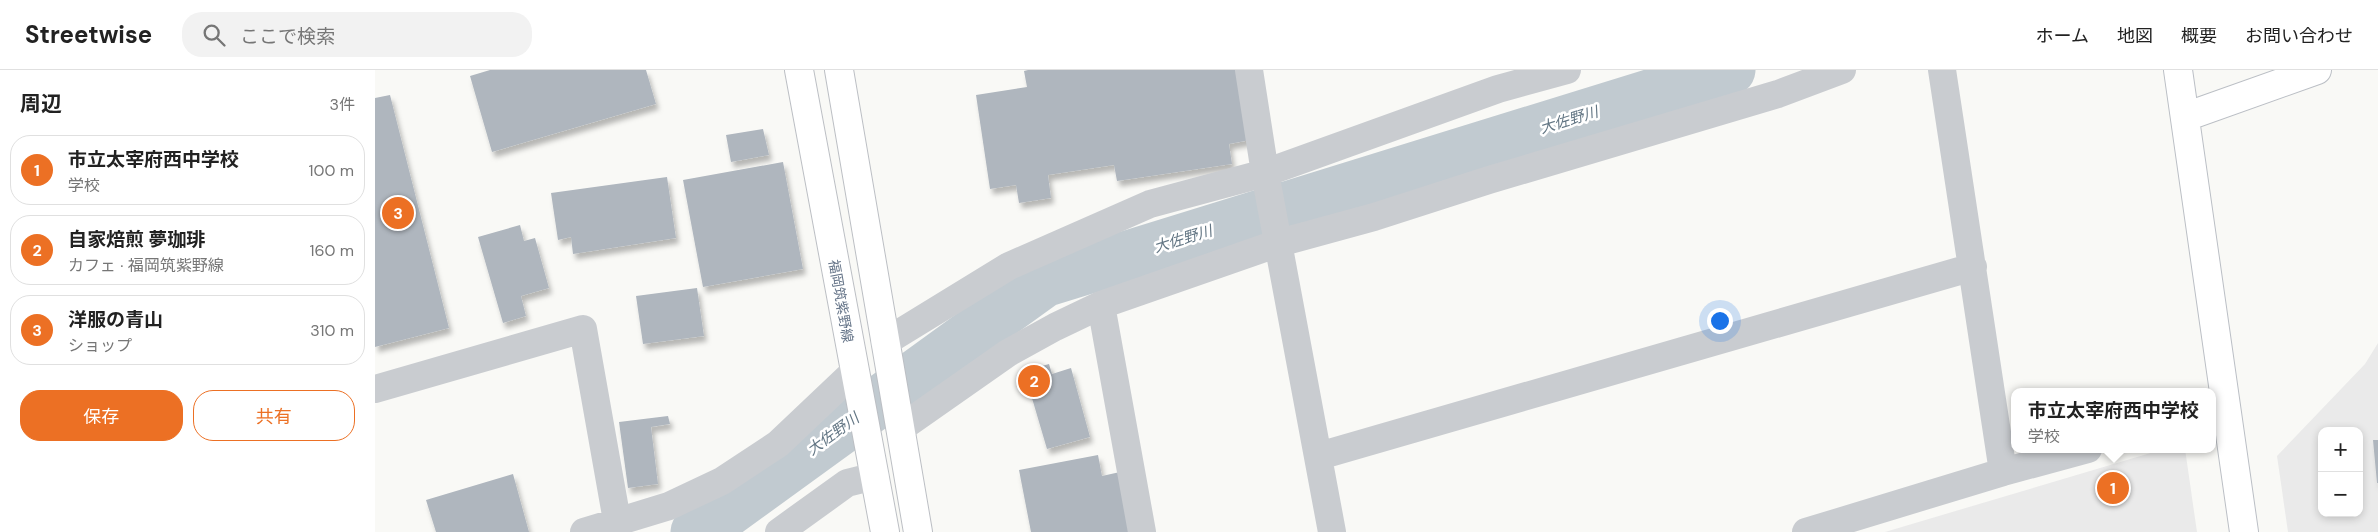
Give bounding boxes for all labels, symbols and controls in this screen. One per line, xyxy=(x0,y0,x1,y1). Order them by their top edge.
search box xyxy=(182,12,532,57)
text: Streetwise xyxy=(25,19,152,50)
icon: search xyxy=(200,21,228,49)
text: ここで検索 xyxy=(240,24,335,49)
text: ホーム xyxy=(2036,24,2089,48)
text: 地図 xyxy=(2117,24,2153,48)
text: 概要 xyxy=(2181,24,2217,48)
text: お問い合わせ xyxy=(2245,24,2353,48)
text: 周辺 xyxy=(20,90,62,118)
text: 3件 xyxy=(330,94,355,115)
water label: 大佐野川 xyxy=(1537,101,1603,138)
text: 市立太宰府西中学校 xyxy=(68,147,239,172)
text: 1 xyxy=(34,160,40,181)
text: 100 m xyxy=(309,160,354,181)
text: 学校 xyxy=(68,175,100,196)
pin: 3 xyxy=(382,194,414,232)
water label: 大佐野川 xyxy=(1151,220,1217,257)
text: 自家焙煎 夢珈琲 xyxy=(68,227,205,252)
text: 2 xyxy=(32,240,42,261)
text: 160 m xyxy=(310,240,354,261)
text: カフェ · 福岡筑紫野線 xyxy=(68,255,224,276)
street label: 福岡筑紫野線 xyxy=(825,258,857,344)
text: 洋服の青山 xyxy=(68,307,163,332)
your location xyxy=(1707,308,1733,334)
text: 3 xyxy=(32,320,42,341)
text: 310 m xyxy=(310,320,354,341)
text: ショップ xyxy=(68,335,132,356)
pin: 2 xyxy=(1018,362,1050,400)
popup xyxy=(2011,388,2216,453)
button: 保存 xyxy=(20,390,183,441)
button: 共有 xyxy=(193,390,355,441)
text: 市立太宰府西中学校 xyxy=(2028,398,2199,423)
water label: 大佐野川 xyxy=(803,407,865,460)
text: 学校 xyxy=(2028,426,2060,447)
map controls xyxy=(2318,427,2363,517)
button: + xyxy=(2318,427,2363,472)
pin: 1 xyxy=(2097,469,2129,507)
button: − xyxy=(2318,472,2363,517)

